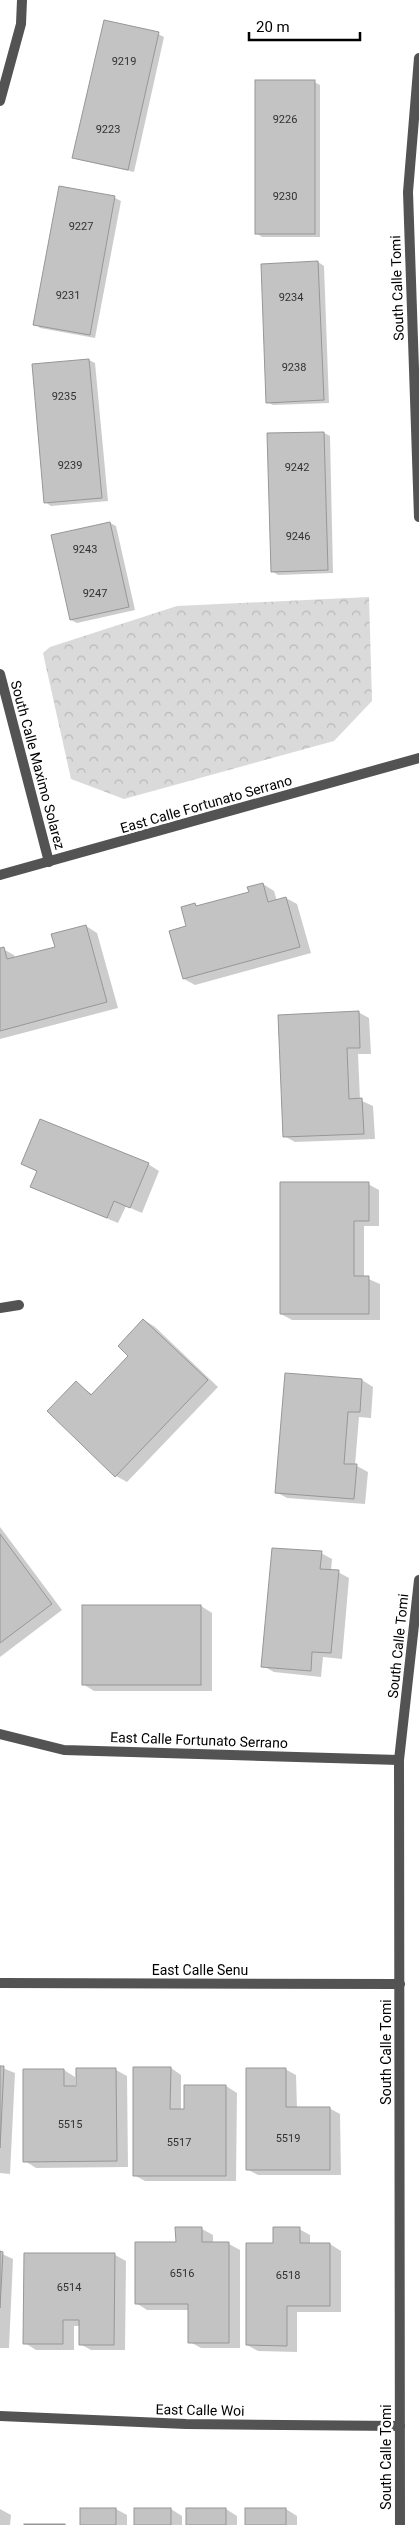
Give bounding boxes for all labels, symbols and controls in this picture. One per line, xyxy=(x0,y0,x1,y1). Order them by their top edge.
scale bar xyxy=(249,10,360,42)
text: 20 m xyxy=(256,18,290,36)
house number: 9219 xyxy=(112,55,136,68)
house number: 9226 xyxy=(273,113,297,126)
house number: 9223 xyxy=(96,123,120,136)
house number: 9230 xyxy=(273,190,297,203)
house number: 9227 xyxy=(69,220,93,233)
street label: South Calle Tomi xyxy=(387,235,407,341)
house number: 9231 xyxy=(56,289,80,302)
house number: 9234 xyxy=(279,291,303,304)
house number: 9238 xyxy=(282,361,306,374)
house number: 9235 xyxy=(52,390,76,403)
house number: 9239 xyxy=(58,459,82,472)
house number: 9242 xyxy=(285,461,309,474)
house number: 9246 xyxy=(286,530,310,543)
house number: 9243 xyxy=(73,543,97,556)
house number: 9247 xyxy=(83,587,107,600)
street label: South Calle Maximo Solarez xyxy=(8,679,68,851)
street label: East Calle Fortunato Serrano xyxy=(118,772,294,836)
street label: South Calle Tomi xyxy=(385,1593,411,1699)
street label: East Calle Fortunato Serrano xyxy=(110,1729,288,1751)
street label: East Calle Senu xyxy=(152,1962,248,1978)
street label: South Calle Tomi xyxy=(378,1999,394,2105)
house number: 5515 xyxy=(58,2118,82,2131)
house number: 5519 xyxy=(276,2132,300,2145)
house number: 5517 xyxy=(167,2136,191,2149)
house number: 6516 xyxy=(170,2267,194,2280)
house number: 6518 xyxy=(276,2269,300,2282)
house number: 6514 xyxy=(57,2281,81,2294)
street label: East Calle Woi xyxy=(155,2401,245,2419)
street label: South Calle Tomi xyxy=(378,2404,394,2510)

